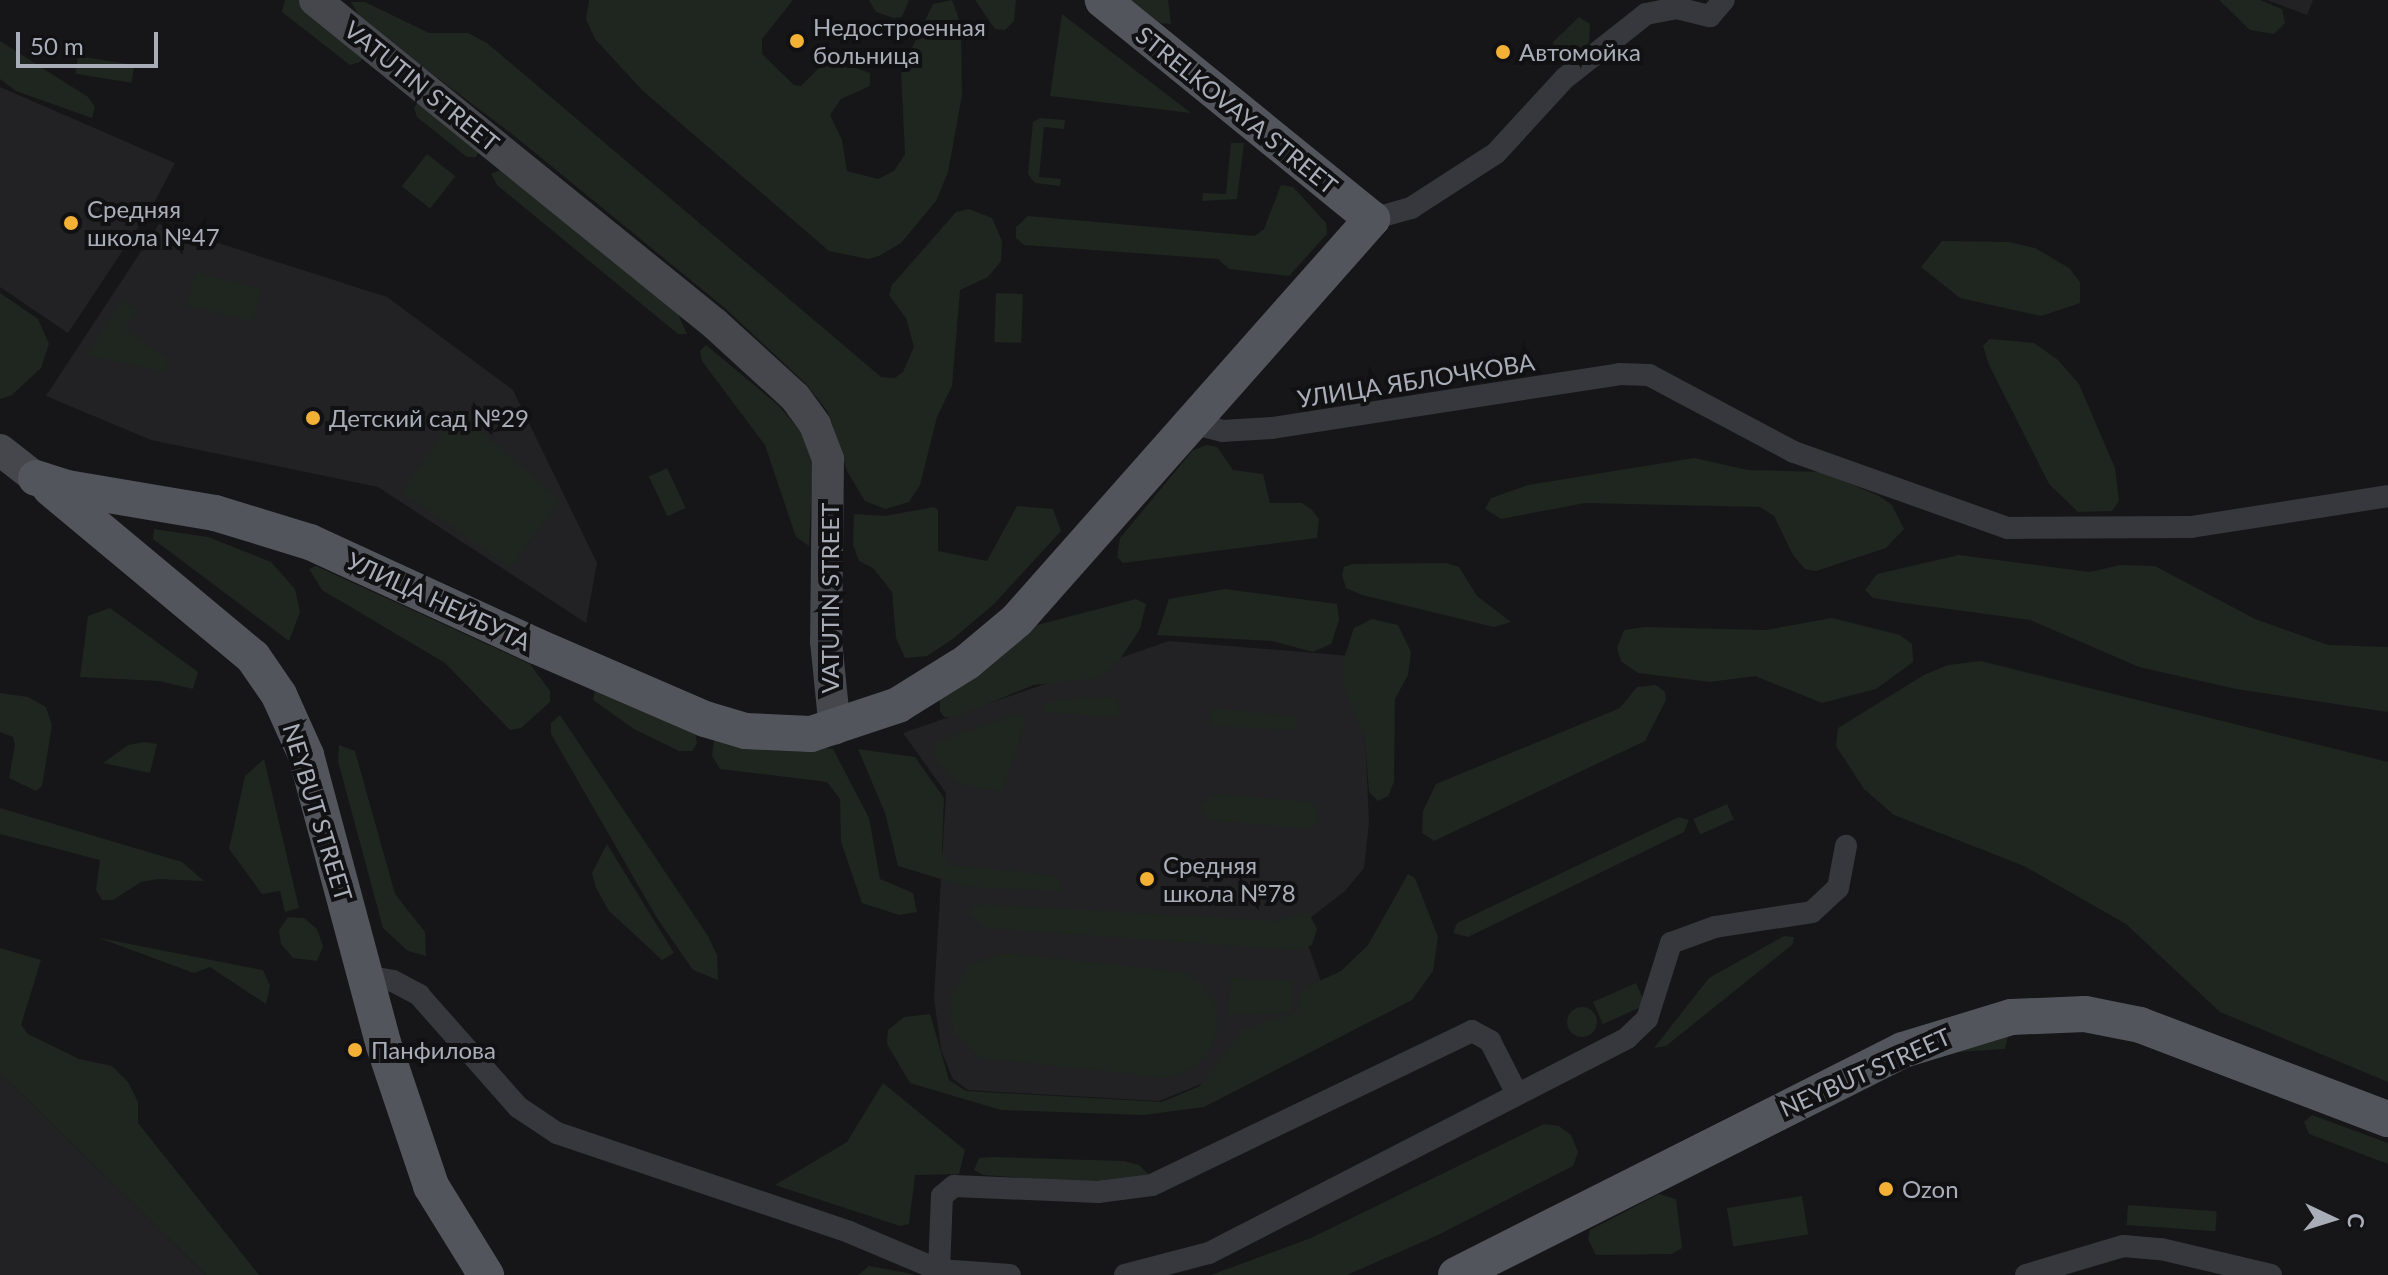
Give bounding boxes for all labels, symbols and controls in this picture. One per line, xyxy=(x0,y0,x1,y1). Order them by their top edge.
place label: Недостроенная больница xyxy=(813,13,986,69)
street label: VATUTIN STREET xyxy=(339,15,505,157)
scale bar xyxy=(20,16,162,66)
street label: STRELKOVAYA STREET xyxy=(1130,20,1344,200)
text: 50 m xyxy=(30,31,84,60)
marker: Недостроенная больница xyxy=(788,32,806,50)
place label: Автомойка xyxy=(1519,38,1641,66)
marker: Автомойка xyxy=(1494,43,1512,61)
place label: Средняя школа №47 xyxy=(87,195,220,251)
marker: Средняя школа №47 xyxy=(62,214,80,232)
street label: УЛИЦА ЯБЛОЧКОВА xyxy=(1295,347,1537,413)
place label: Детский сад №29 xyxy=(329,404,529,432)
marker: Детский сад №29 xyxy=(304,409,322,427)
street label: VATUTIN STREET xyxy=(816,503,844,693)
street label: УЛИЦА НЕЙБУТА xyxy=(342,546,536,656)
street label: NEYBUT STREET xyxy=(277,719,359,905)
place label: Средняя школа №78 xyxy=(1163,851,1296,907)
marker: Средняя школа №78 xyxy=(1138,870,1156,888)
street label: NEYBUT STREET xyxy=(1775,1021,1955,1123)
place label: Панфилова xyxy=(371,1036,496,1064)
marker: Панфилова xyxy=(346,1041,364,1059)
place label: Ozon xyxy=(1902,1175,1959,1203)
north arrow xyxy=(2292,1179,2372,1259)
marker: Ozon xyxy=(1877,1180,1895,1198)
text: С xyxy=(2342,1213,2370,1229)

